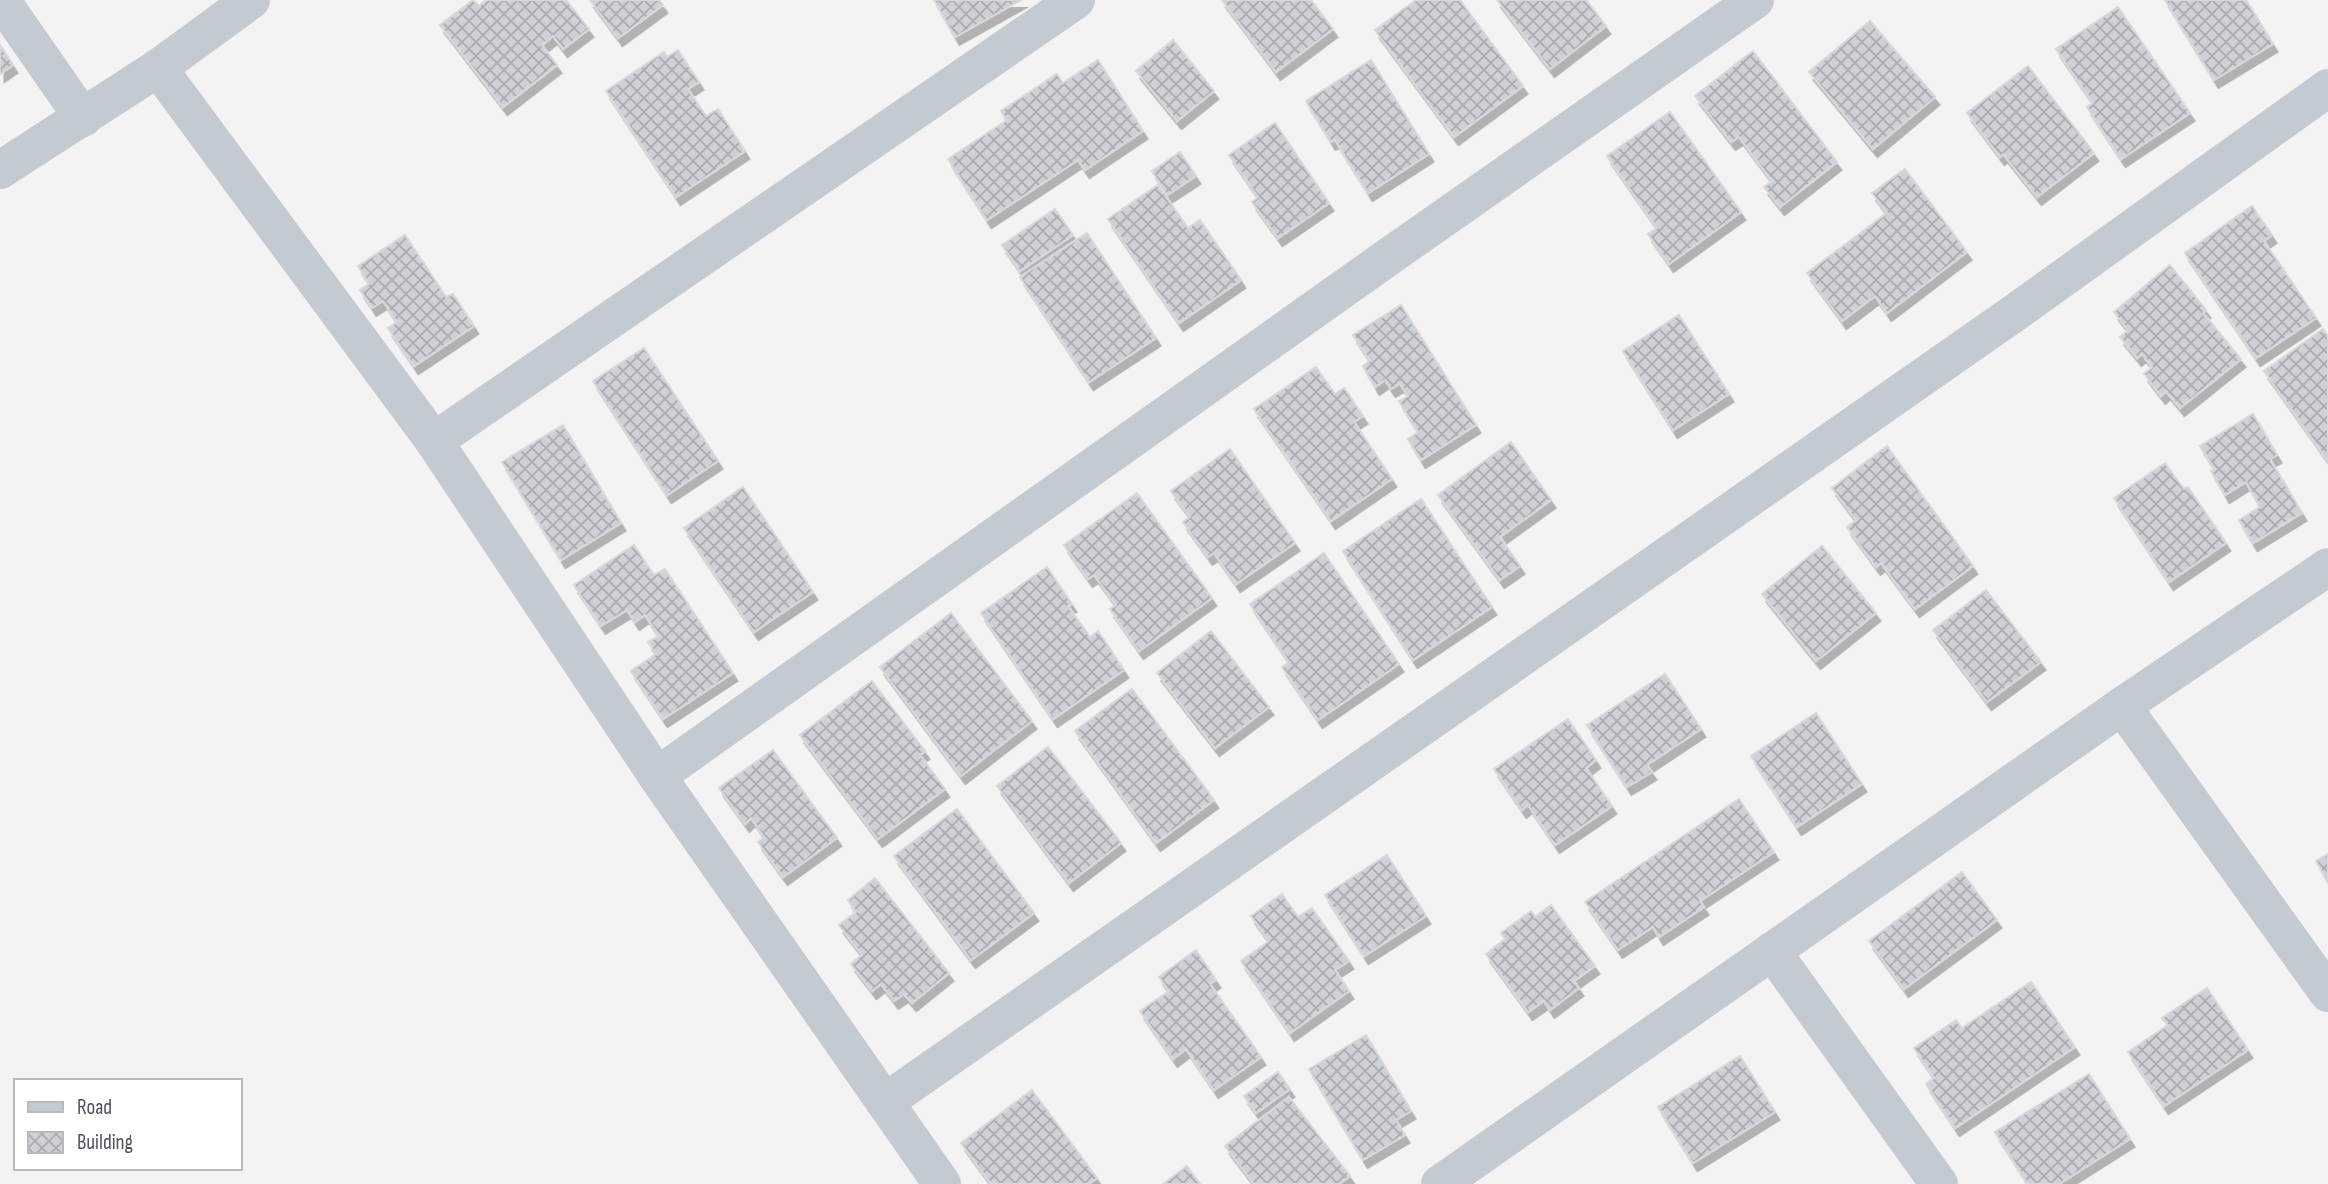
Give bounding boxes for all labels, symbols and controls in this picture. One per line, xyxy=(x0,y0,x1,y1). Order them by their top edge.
legend xyxy=(14,1079,242,1170)
text: Road xyxy=(77,1095,112,1120)
text: Building xyxy=(77,1130,133,1155)

